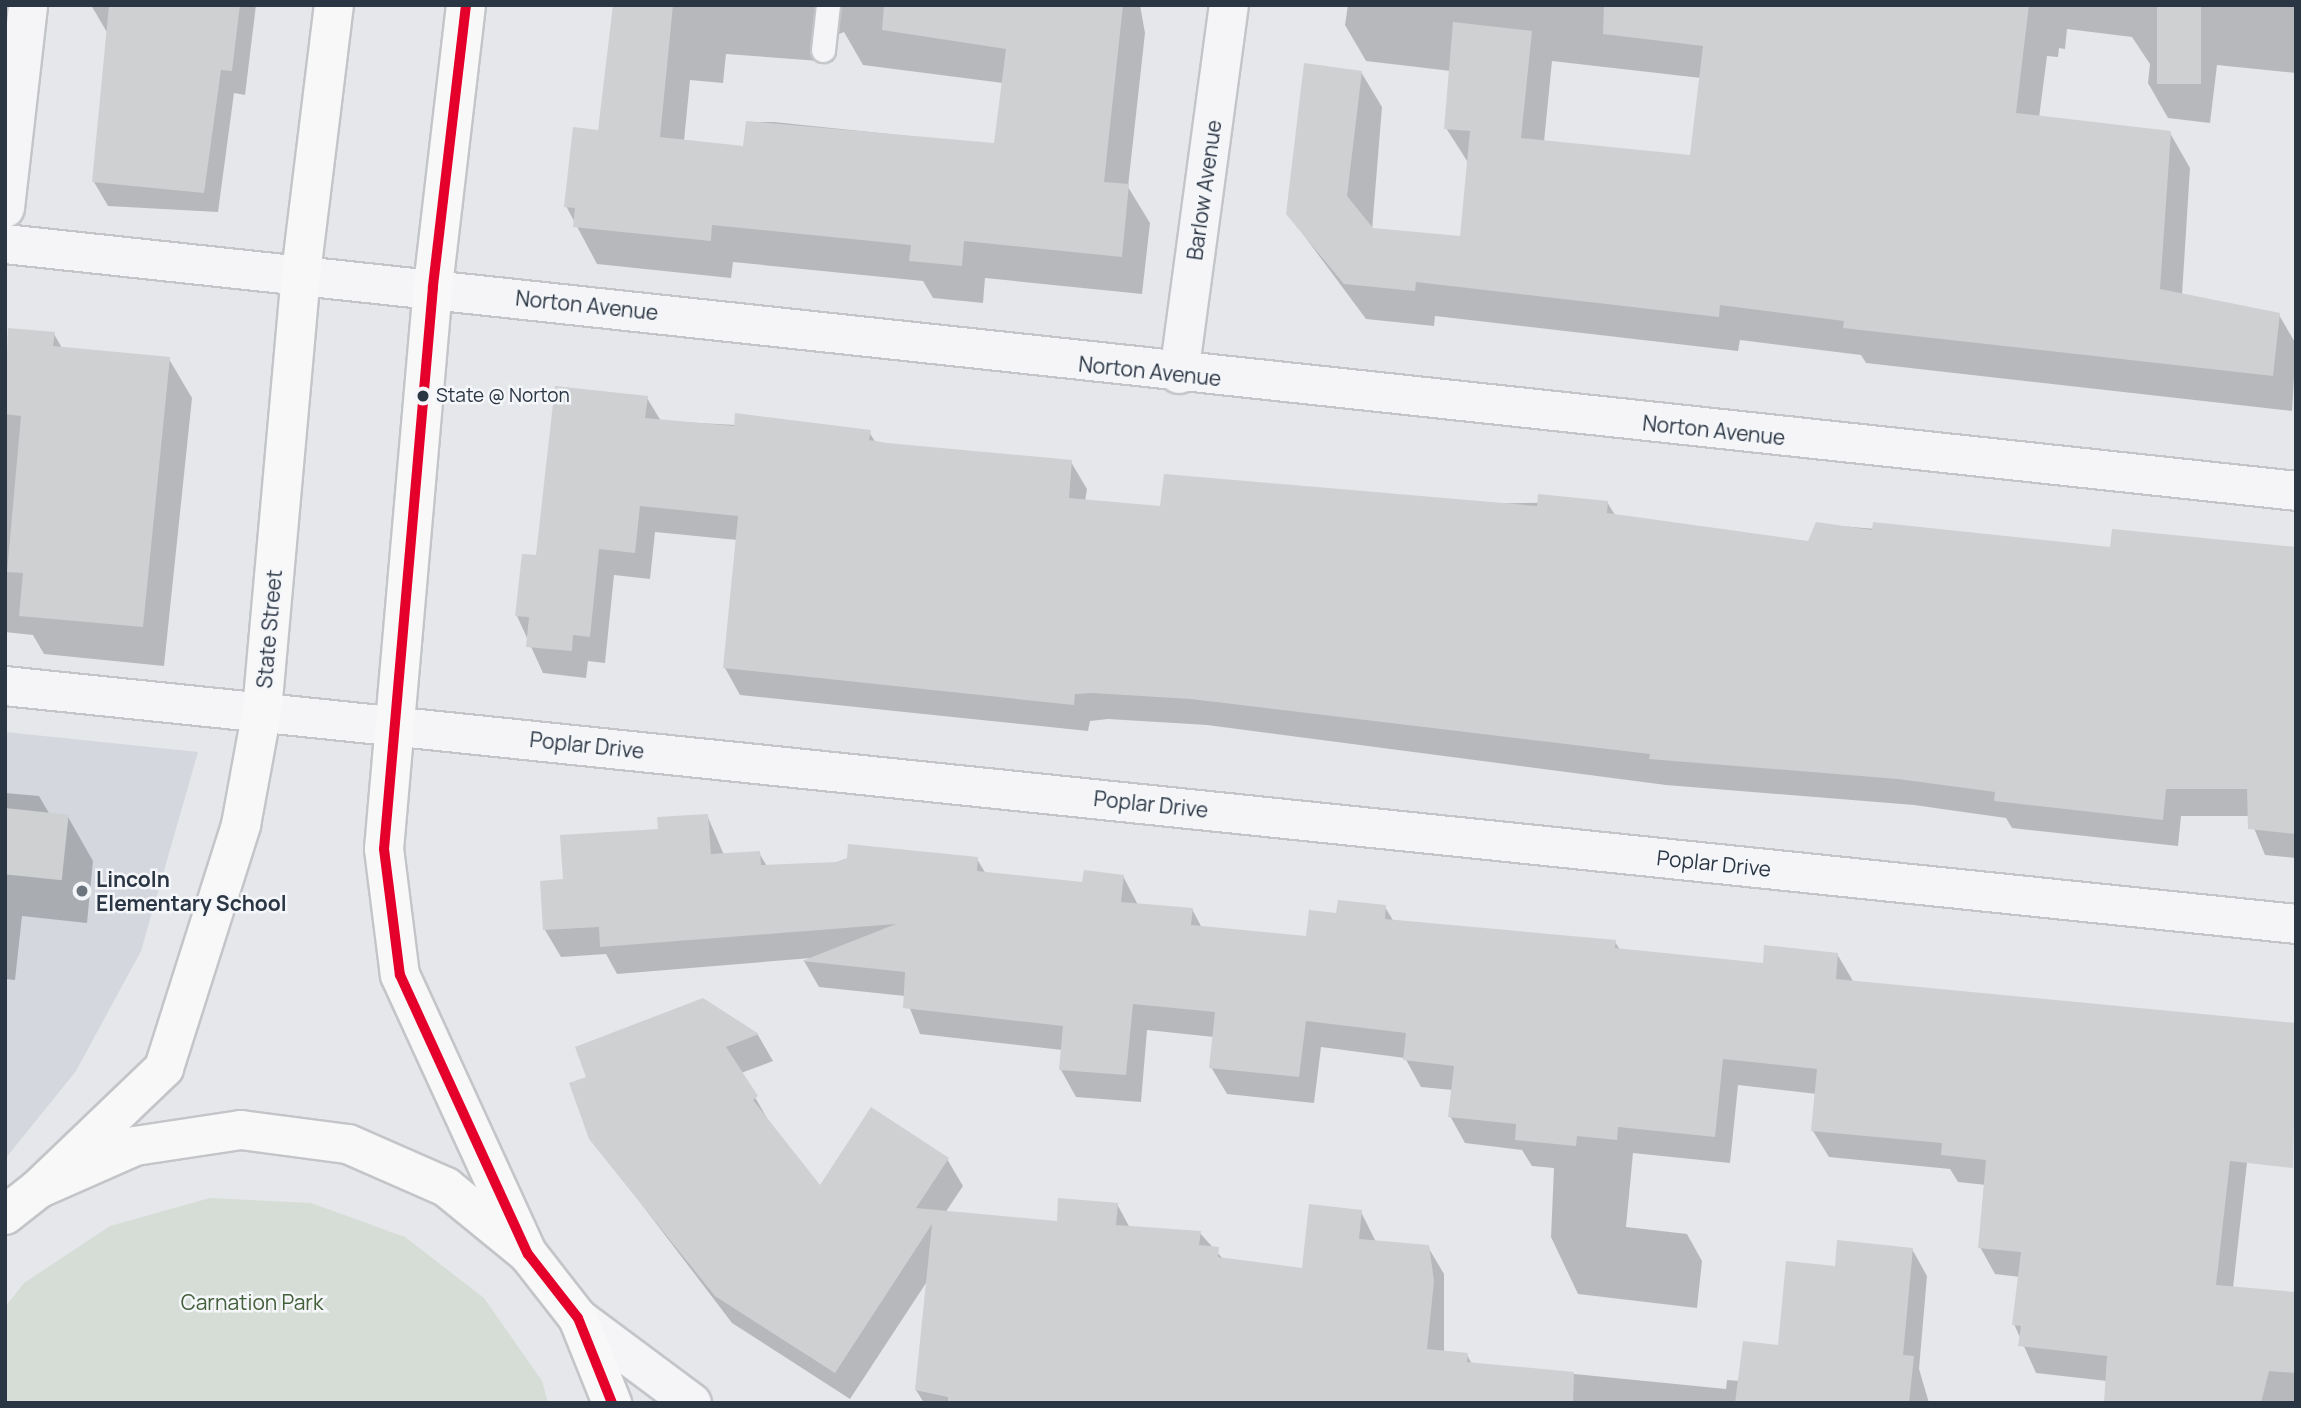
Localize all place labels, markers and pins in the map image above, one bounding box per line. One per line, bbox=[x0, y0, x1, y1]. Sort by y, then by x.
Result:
place label: State @ Norton bbox=[436, 385, 570, 407]
marker: State @ Norton bbox=[416, 389, 430, 403]
place label: Lincoln Elementary School bbox=[96, 866, 287, 916]
marker: Lincoln Elementary School bbox=[74, 883, 90, 899]

